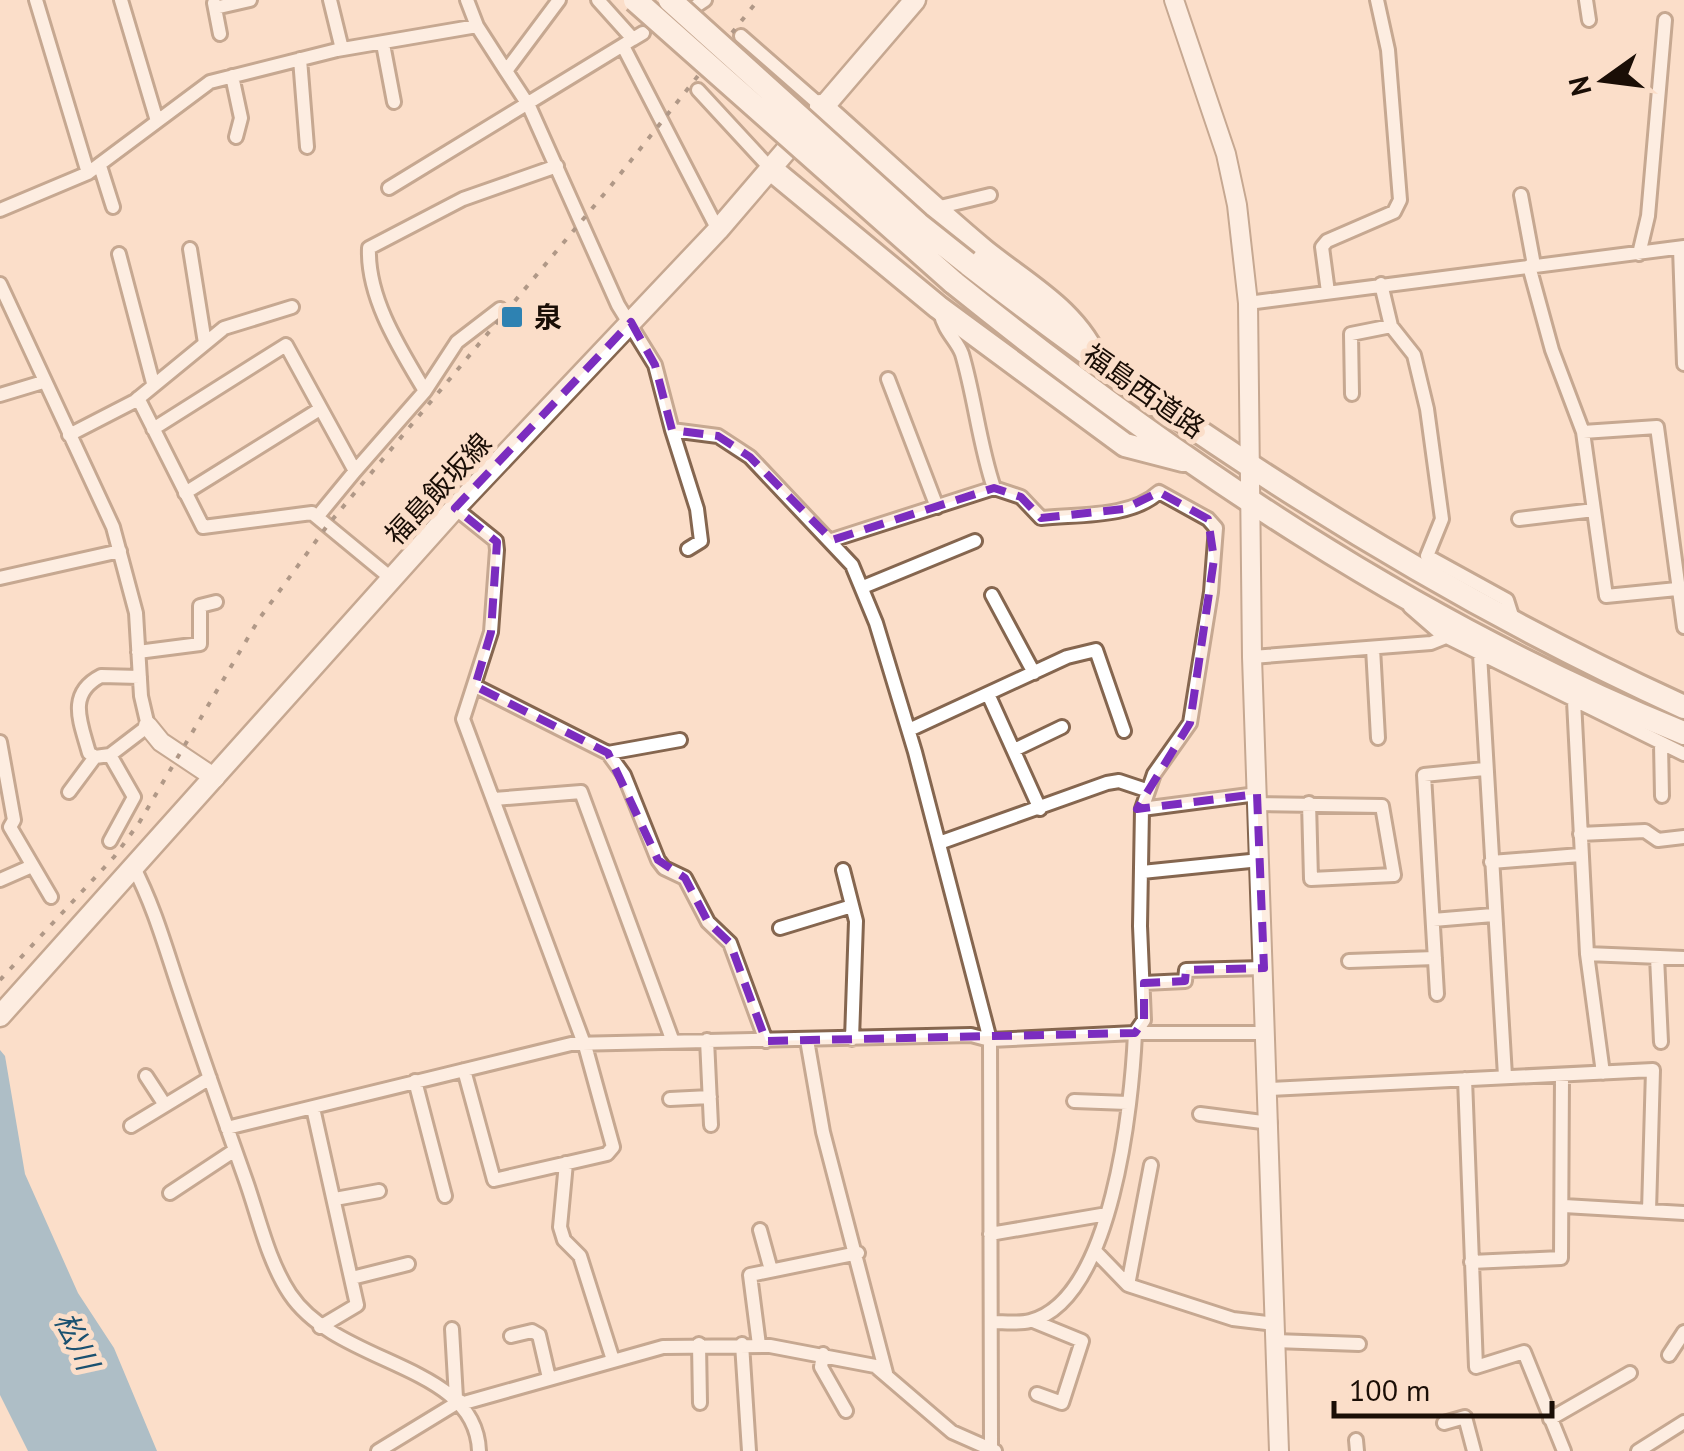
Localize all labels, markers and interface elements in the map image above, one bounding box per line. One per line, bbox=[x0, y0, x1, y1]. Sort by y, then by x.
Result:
north arrow bbox=[1554, 30, 1654, 130]
text: N bbox=[1559, 73, 1599, 100]
place label: 泉 bbox=[534, 298, 562, 335]
marker: 泉 bbox=[499, 304, 525, 330]
street label: 福島西道路 bbox=[1076, 335, 1212, 446]
street label: 福島飯坂線 bbox=[376, 425, 499, 552]
water label: 松川 bbox=[47, 1305, 109, 1379]
scale bar bbox=[1334, 1356, 1552, 1418]
text: 100 m bbox=[1349, 1370, 1430, 1409]

